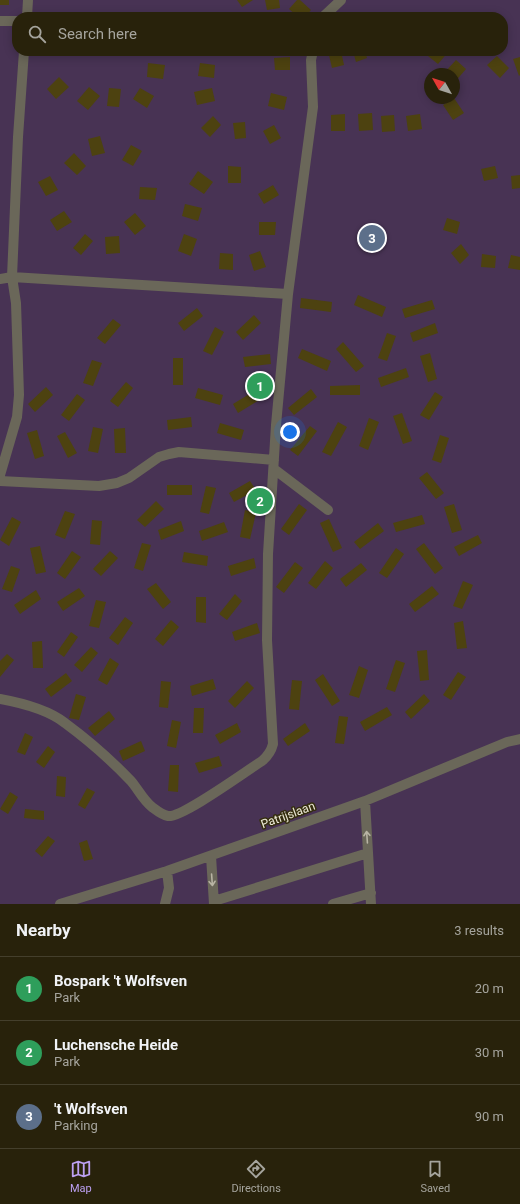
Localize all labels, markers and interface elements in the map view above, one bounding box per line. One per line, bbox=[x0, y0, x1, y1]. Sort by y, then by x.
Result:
search box bbox=[12, 12, 508, 56]
icon: search bbox=[26, 23, 48, 45]
text: Search here bbox=[58, 25, 137, 43]
north arrow bbox=[424, 68, 460, 104]
pin: 3 bbox=[359, 223, 385, 253]
pin: 1 bbox=[247, 371, 273, 401]
your location bbox=[280, 422, 300, 442]
pin: 2 bbox=[247, 486, 273, 516]
street label: Patrijslaan bbox=[259, 799, 317, 831]
one-way arrow bbox=[364, 831, 371, 844]
one-way arrow bbox=[209, 873, 216, 886]
text: Nearby bbox=[16, 920, 71, 940]
text: 3 results bbox=[454, 923, 504, 938]
text: Bospark 't Wolfsven bbox=[54, 972, 187, 990]
text: 1 bbox=[25, 981, 33, 996]
text: 20 m bbox=[475, 981, 504, 996]
text: Park bbox=[54, 990, 80, 1005]
text: Luchensche Heide bbox=[54, 1036, 178, 1054]
text: 2 bbox=[25, 1045, 33, 1060]
text: 30 m bbox=[475, 1045, 504, 1060]
text: Park bbox=[54, 1054, 80, 1069]
text: 't Wolfsven bbox=[54, 1100, 128, 1118]
text: 3 bbox=[25, 1109, 33, 1124]
text: 90 m bbox=[475, 1109, 504, 1124]
text: Parking bbox=[54, 1118, 98, 1133]
tab: Map bbox=[70, 1158, 92, 1195]
tab: Directions bbox=[231, 1158, 281, 1195]
tab: Saved bbox=[420, 1158, 450, 1195]

